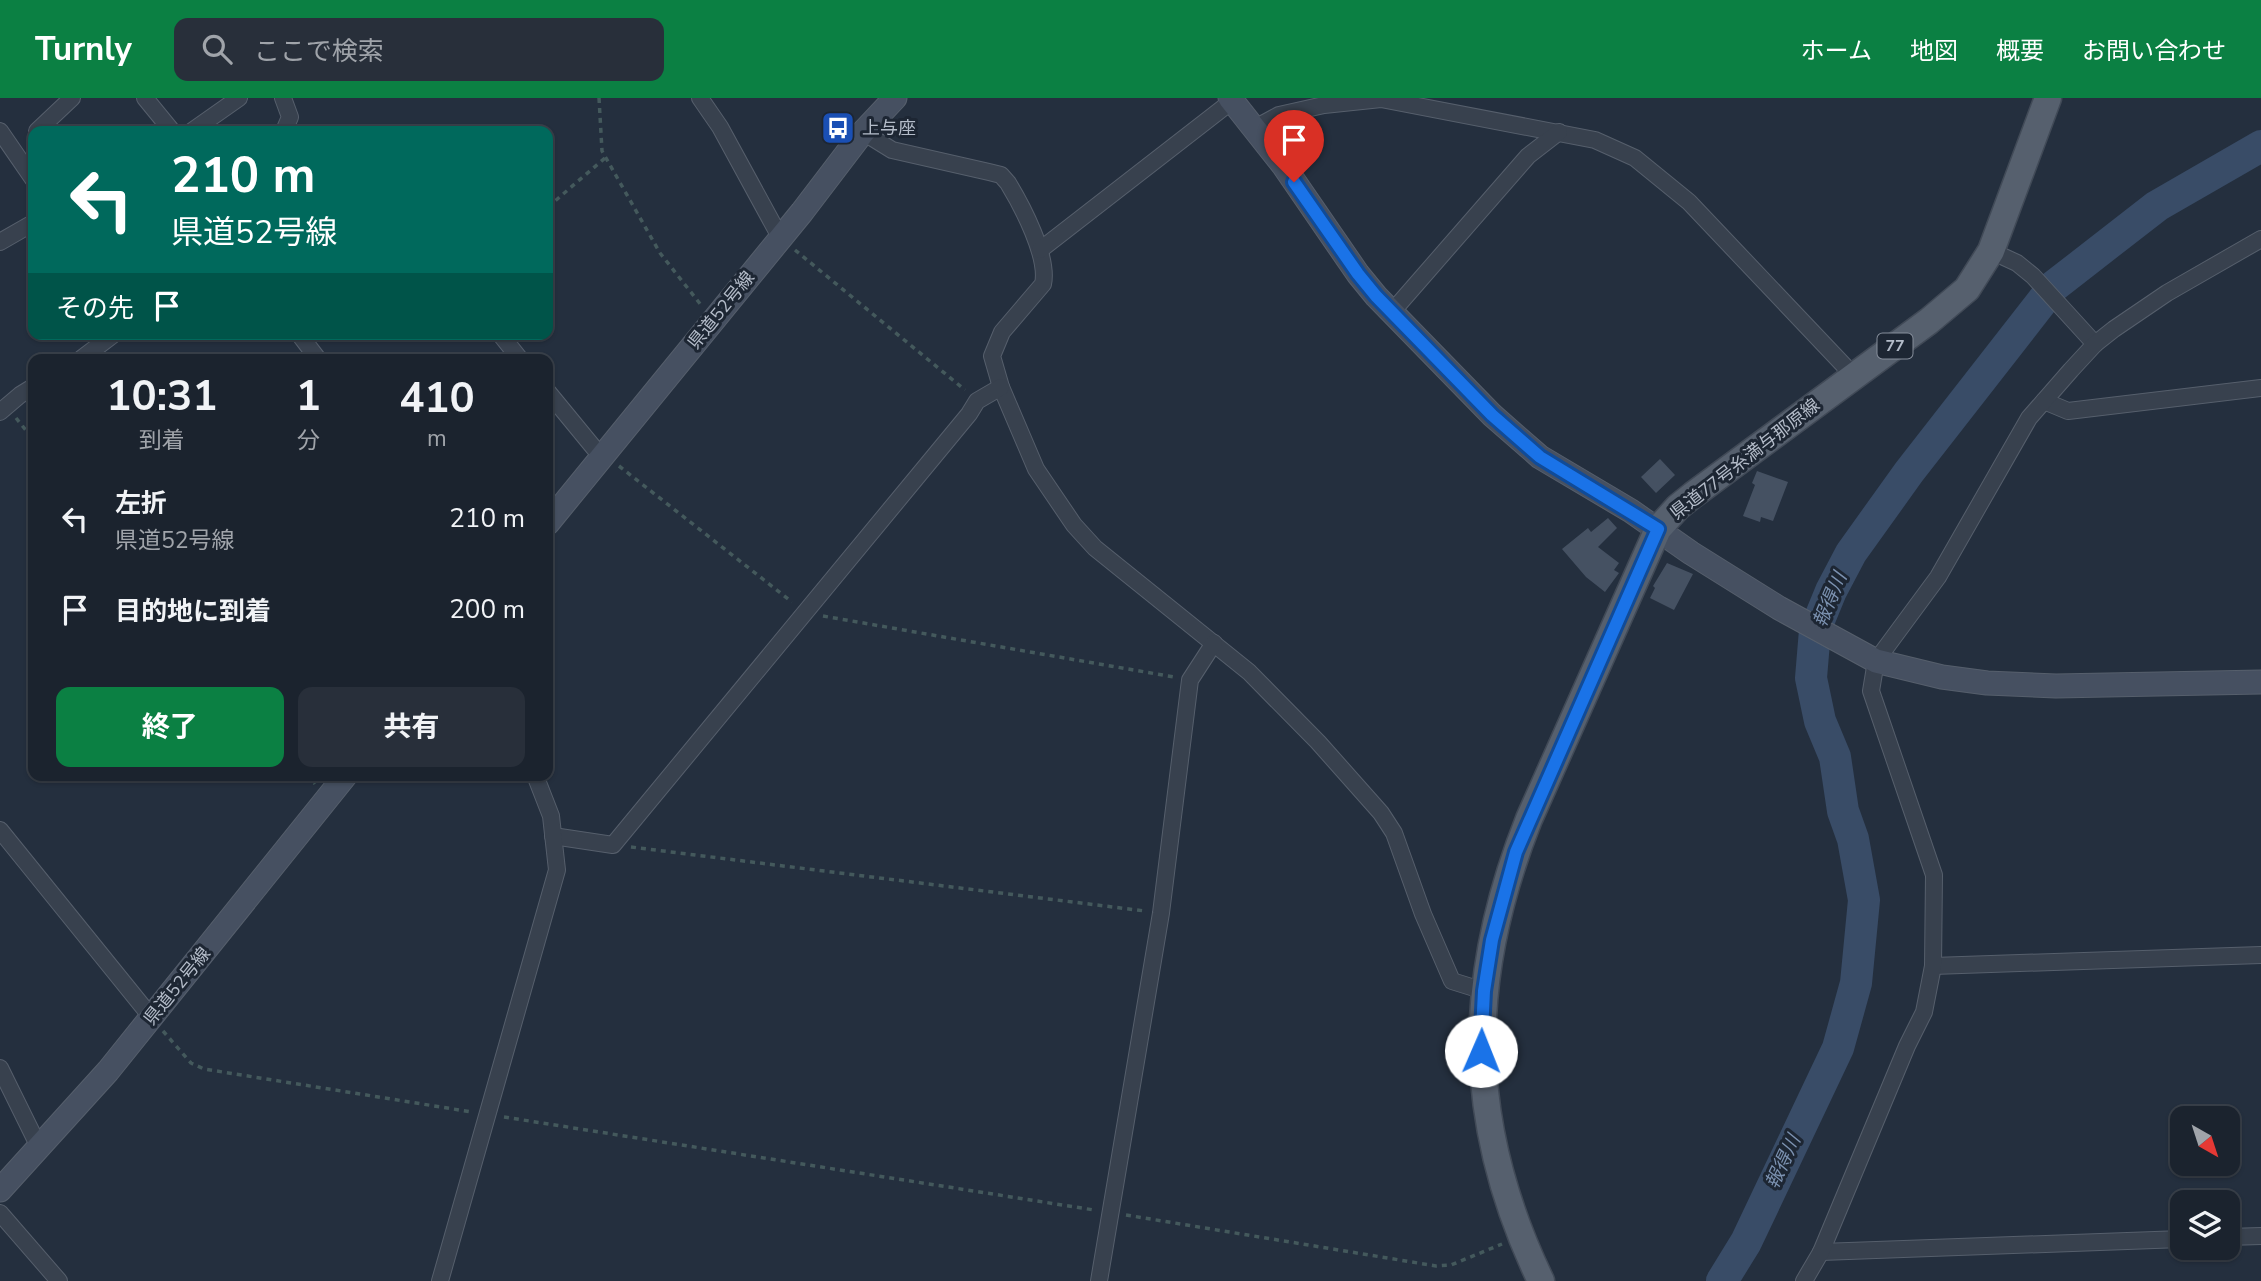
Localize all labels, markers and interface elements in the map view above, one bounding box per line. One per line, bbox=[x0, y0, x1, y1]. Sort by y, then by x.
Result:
search box bbox=[174, 18, 664, 81]
text: Turnly bbox=[35, 27, 132, 72]
icon: search bbox=[198, 30, 236, 68]
text: ここで検索 bbox=[254, 34, 384, 69]
text: ホーム bbox=[1801, 35, 1872, 67]
text: 地図 bbox=[1910, 35, 1958, 67]
text: 概要 bbox=[1996, 35, 2044, 67]
text: お問い合わせ bbox=[2082, 35, 2226, 67]
bus stop icon: 上与座 bbox=[819, 109, 857, 147]
pin bbox=[1264, 110, 1324, 182]
place label: 上与座 bbox=[862, 116, 916, 140]
icon: arrive bbox=[1275, 121, 1313, 159]
text: 210 m bbox=[171, 142, 315, 209]
icon: left bbox=[56, 154, 147, 245]
text: 県道52号線 bbox=[171, 211, 337, 254]
street label: 県道52号線 bbox=[682, 266, 760, 354]
icon: arrive bbox=[148, 287, 186, 325]
text: その先 bbox=[56, 291, 134, 326]
road number: 77 bbox=[1878, 334, 1912, 358]
text: 10:31 bbox=[106, 368, 217, 425]
text: 1 bbox=[296, 368, 321, 425]
text: 410 bbox=[399, 370, 475, 427]
street label: 県道77号糸満与那原線 bbox=[1665, 393, 1825, 525]
text: m bbox=[427, 423, 447, 454]
text: 到着 bbox=[139, 425, 185, 456]
text: 分 bbox=[297, 425, 320, 456]
text: 左折 bbox=[115, 486, 167, 521]
icon: left bbox=[56, 500, 94, 538]
text: 210 m bbox=[449, 501, 525, 536]
text: 県道52号線 bbox=[115, 525, 235, 556]
water label: 報得川 bbox=[1807, 567, 1854, 631]
icon: arrive bbox=[56, 591, 94, 629]
text: 200 m bbox=[449, 592, 525, 627]
text: 目的地に到着 bbox=[115, 594, 271, 629]
button: 終了 bbox=[56, 687, 284, 767]
button: 共有 bbox=[298, 687, 525, 767]
street label: 県道52号線 bbox=[138, 942, 216, 1030]
position arrow bbox=[1444, 1014, 1518, 1088]
north arrow bbox=[2170, 1106, 2240, 1176]
map controls bbox=[2170, 1106, 2240, 1260]
water label: 報得川 bbox=[1759, 1129, 1808, 1193]
button: layers bbox=[2170, 1190, 2240, 1260]

